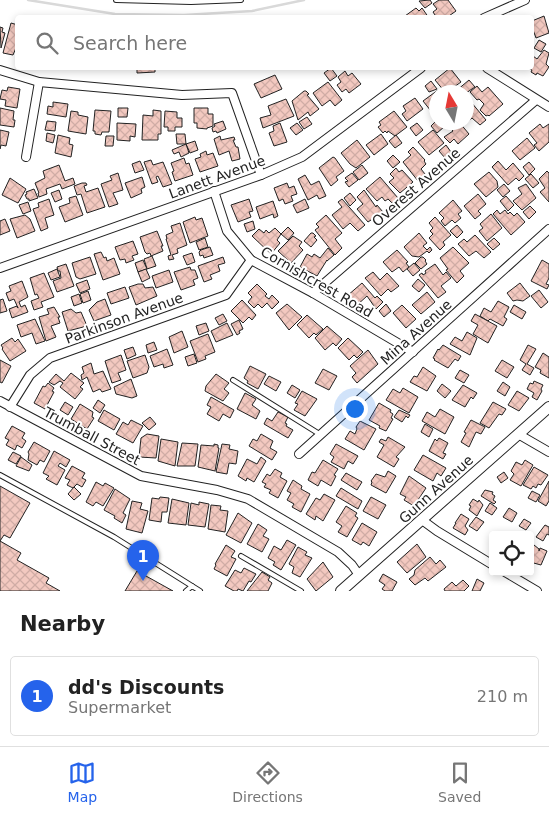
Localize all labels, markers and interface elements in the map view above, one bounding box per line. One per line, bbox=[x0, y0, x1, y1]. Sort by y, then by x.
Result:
search box bbox=[15, 15, 534, 70]
icon: search bbox=[33, 29, 61, 57]
text: Search here bbox=[73, 32, 187, 54]
north arrow bbox=[429, 85, 474, 130]
street label: Overest Avenue bbox=[369, 144, 463, 230]
street label: Lanett Avenue bbox=[167, 152, 267, 202]
street label: Cornishcrest Road bbox=[258, 243, 376, 321]
street label: Parkinson Avenue bbox=[63, 289, 185, 347]
street label: Mina Avenue bbox=[377, 296, 455, 368]
your location bbox=[342, 396, 368, 422]
street label: Trumball Street bbox=[40, 403, 143, 468]
street label: Gunn Avenue bbox=[396, 452, 476, 526]
map controls bbox=[489, 531, 534, 576]
button: locate bbox=[489, 531, 534, 576]
pin: 1 bbox=[127, 540, 159, 581]
text: Nearby bbox=[20, 612, 105, 636]
text: dd's Discounts bbox=[68, 676, 224, 698]
text: 1 bbox=[31, 687, 43, 706]
text: 210 m bbox=[477, 687, 528, 706]
text: Supermarket bbox=[68, 698, 171, 717]
tab: Map bbox=[68, 759, 97, 805]
tab: Directions bbox=[232, 759, 303, 805]
tab: Saved bbox=[438, 759, 481, 805]

